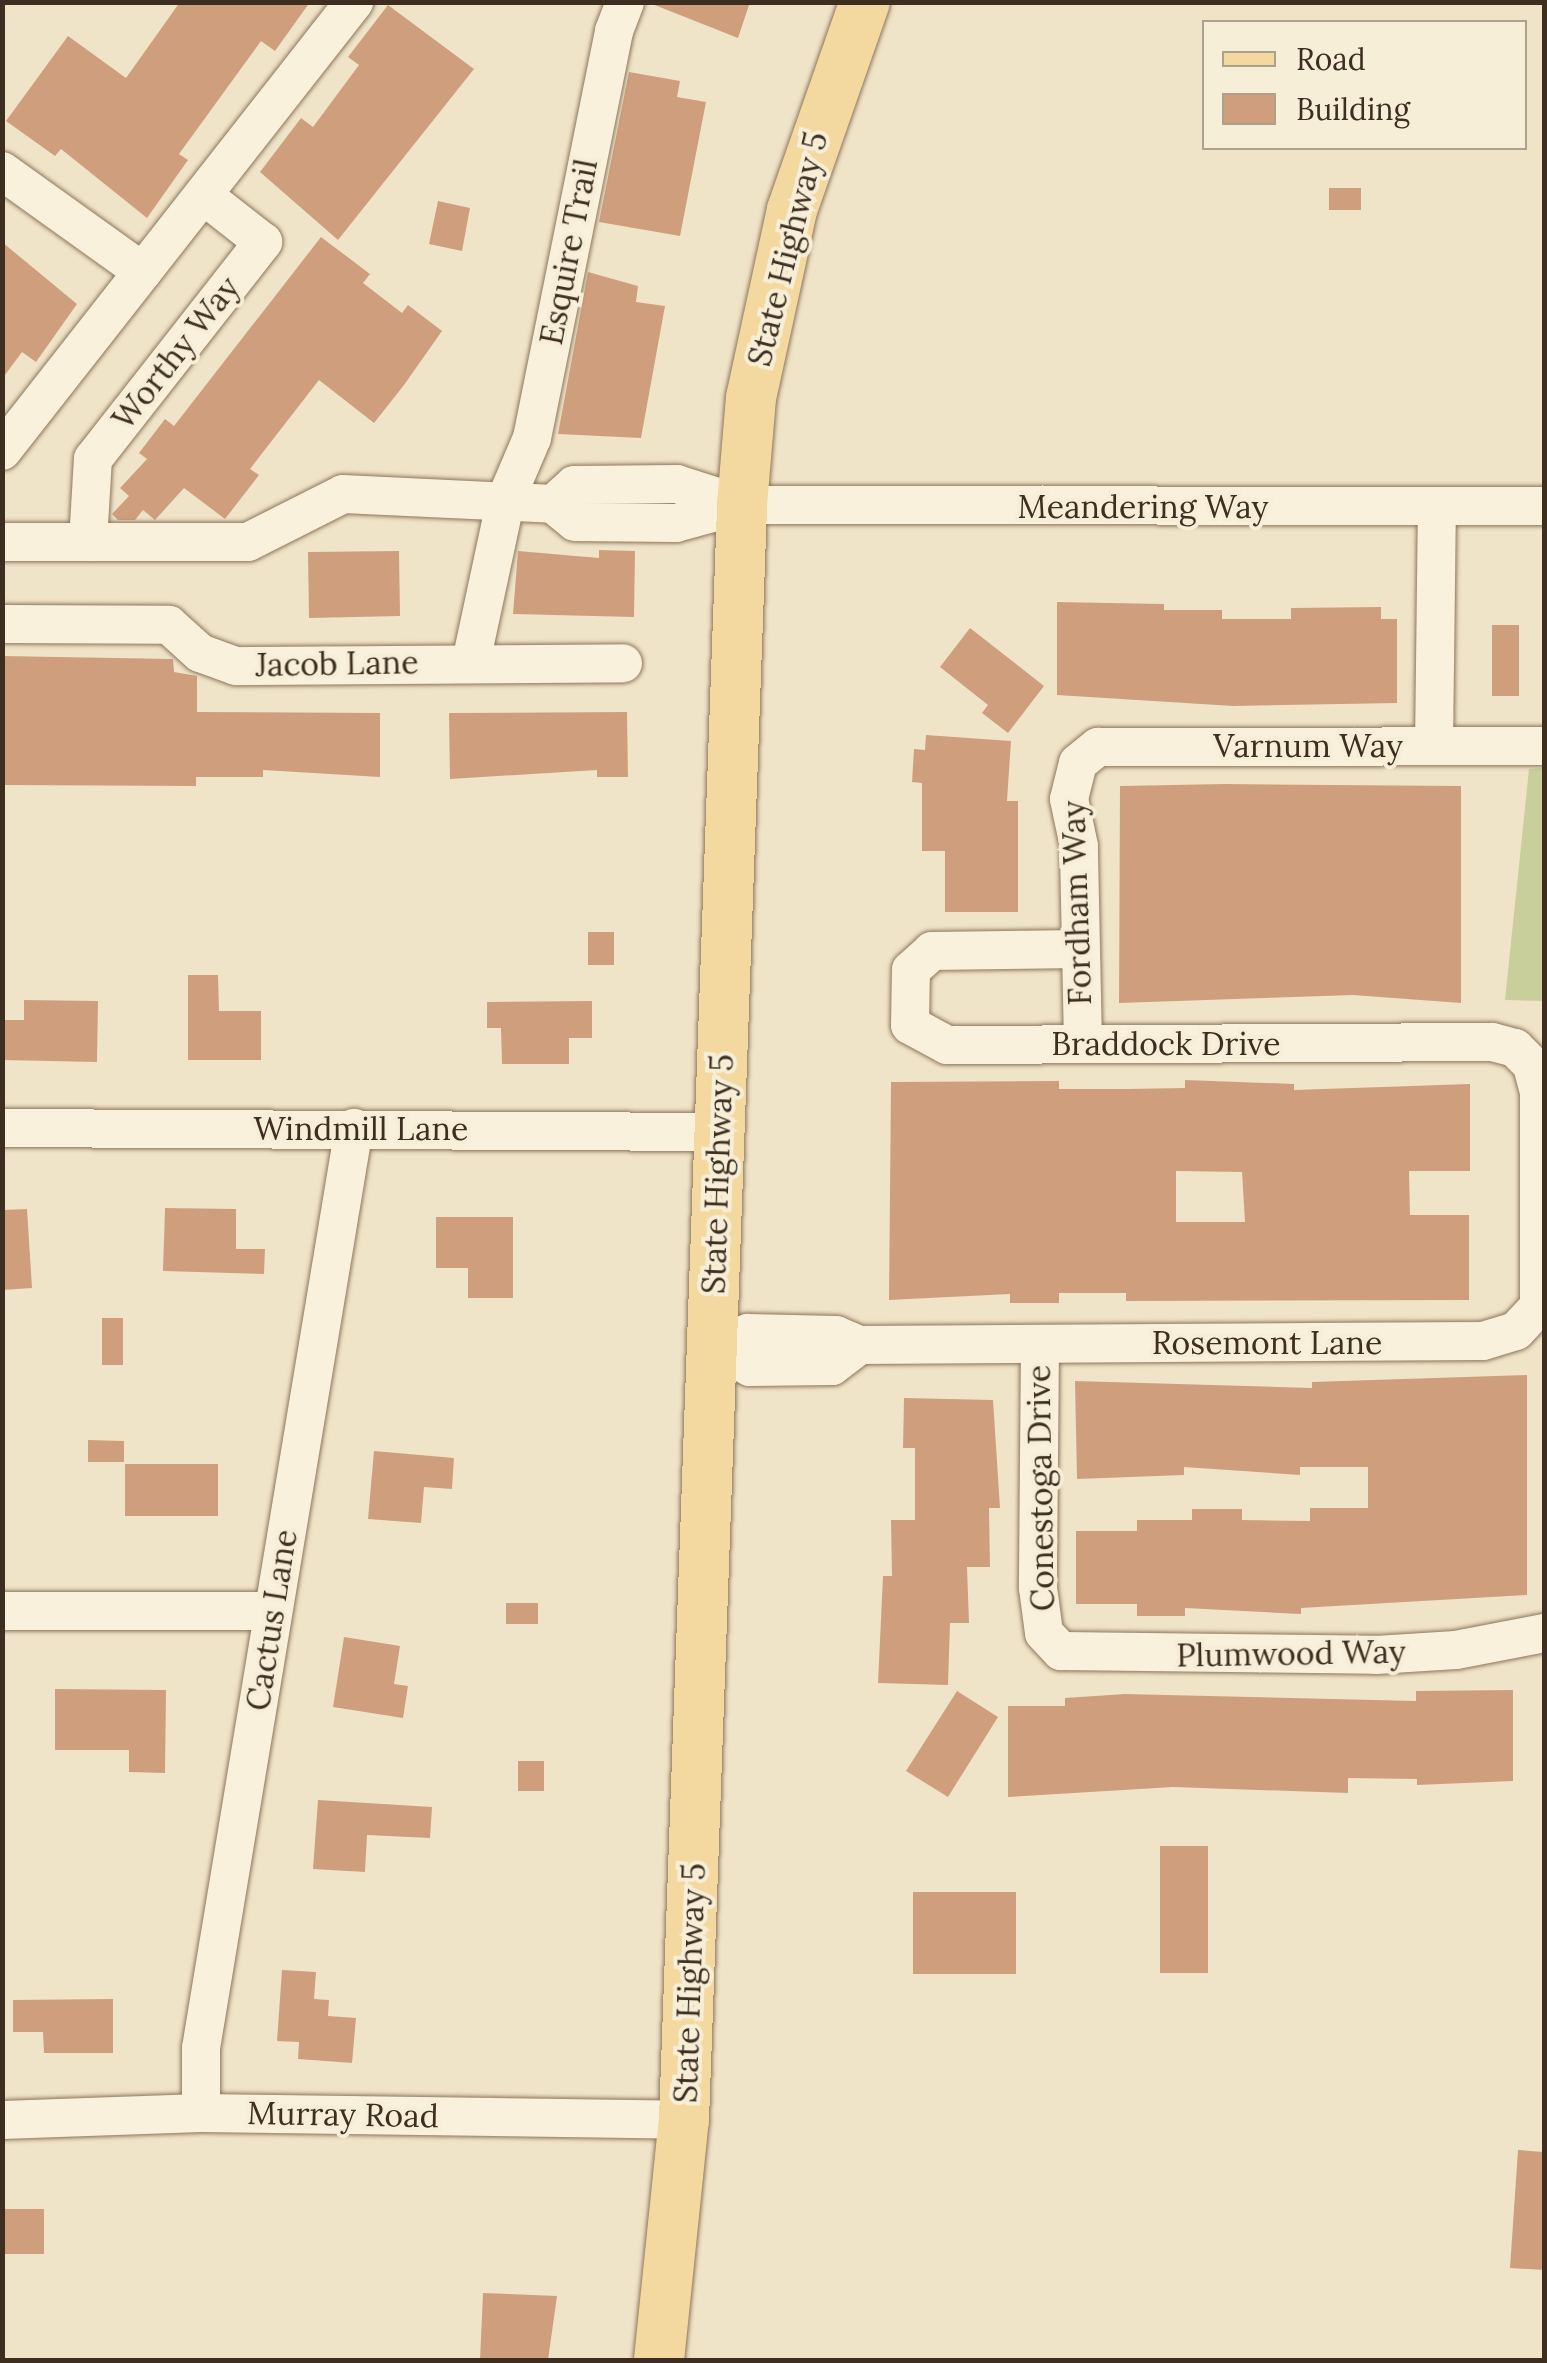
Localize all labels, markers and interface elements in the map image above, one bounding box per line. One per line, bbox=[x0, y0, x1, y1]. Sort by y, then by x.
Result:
legend bbox=[1202, 20, 1527, 150]
text: Road bbox=[1296, 40, 1366, 78]
text: Building bbox=[1296, 90, 1410, 128]
street label: State Highway 5 bbox=[740, 128, 836, 370]
street label: Esquire Trail bbox=[532, 156, 606, 348]
street label: Worthy Way bbox=[104, 269, 248, 437]
street label: Meandering Way bbox=[1018, 488, 1268, 526]
street label: Jacob Lane bbox=[255, 643, 419, 685]
street label: Varnum Way bbox=[1213, 727, 1403, 765]
street label: Fordham Way bbox=[1054, 800, 1100, 1006]
street label: Braddock Drive bbox=[1051, 1025, 1281, 1063]
street label: State Highway 5 bbox=[695, 1053, 741, 1295]
street label: Windmill Lane bbox=[254, 1110, 468, 1148]
street label: Rosemont Lane bbox=[1152, 1324, 1382, 1362]
street label: Conestoga Drive bbox=[1020, 1364, 1062, 1612]
street label: Cactus Lane bbox=[239, 1527, 305, 1713]
street label: Plumwood Way bbox=[1176, 1633, 1406, 1675]
street label: State Highway 5 bbox=[667, 1862, 713, 2104]
street label: Murray Road bbox=[247, 2094, 439, 2136]

